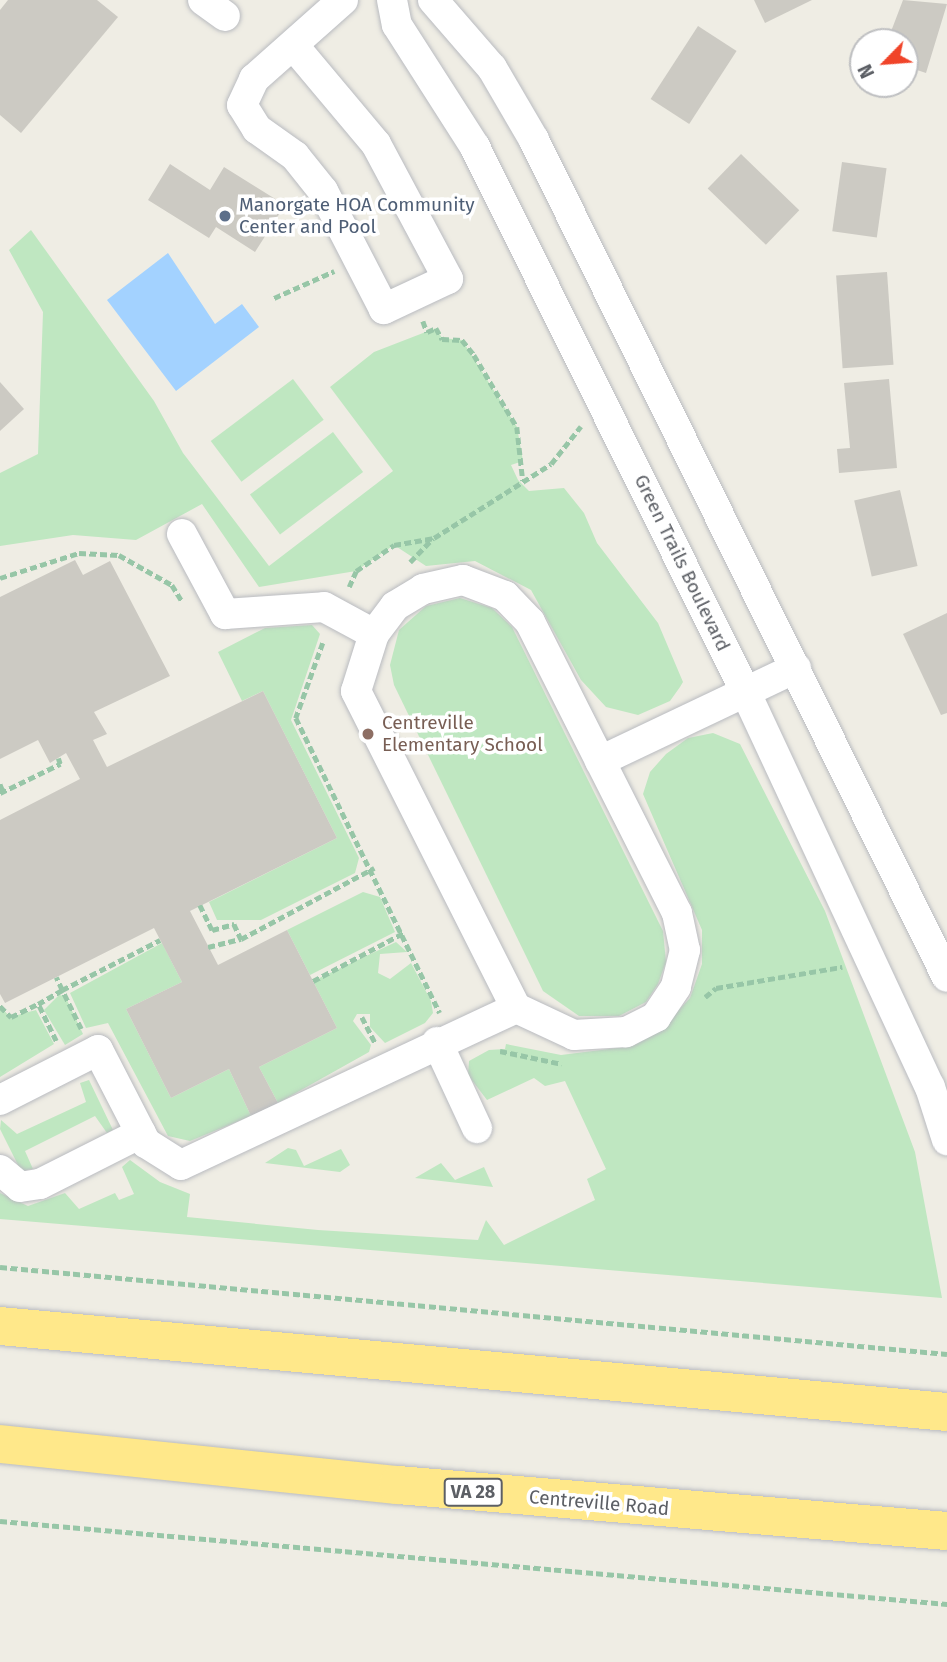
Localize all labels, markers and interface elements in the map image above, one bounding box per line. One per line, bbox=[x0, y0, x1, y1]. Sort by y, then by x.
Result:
north arrow bbox=[849, 28, 919, 98]
text: N bbox=[853, 61, 879, 82]
place label: Manorgate HOA Community Center and Pool bbox=[239, 194, 475, 238]
marker: Manorgate HOA Community Center and Pool bbox=[217, 208, 233, 224]
street label: Green Trails Boulevard bbox=[629, 471, 735, 655]
place label: Centreville Elementary School bbox=[382, 712, 543, 756]
marker: Centreville Elementary School bbox=[360, 726, 376, 742]
road number: VA 28 bbox=[443, 1478, 503, 1506]
street label: Centreville Road bbox=[528, 1486, 670, 1520]

